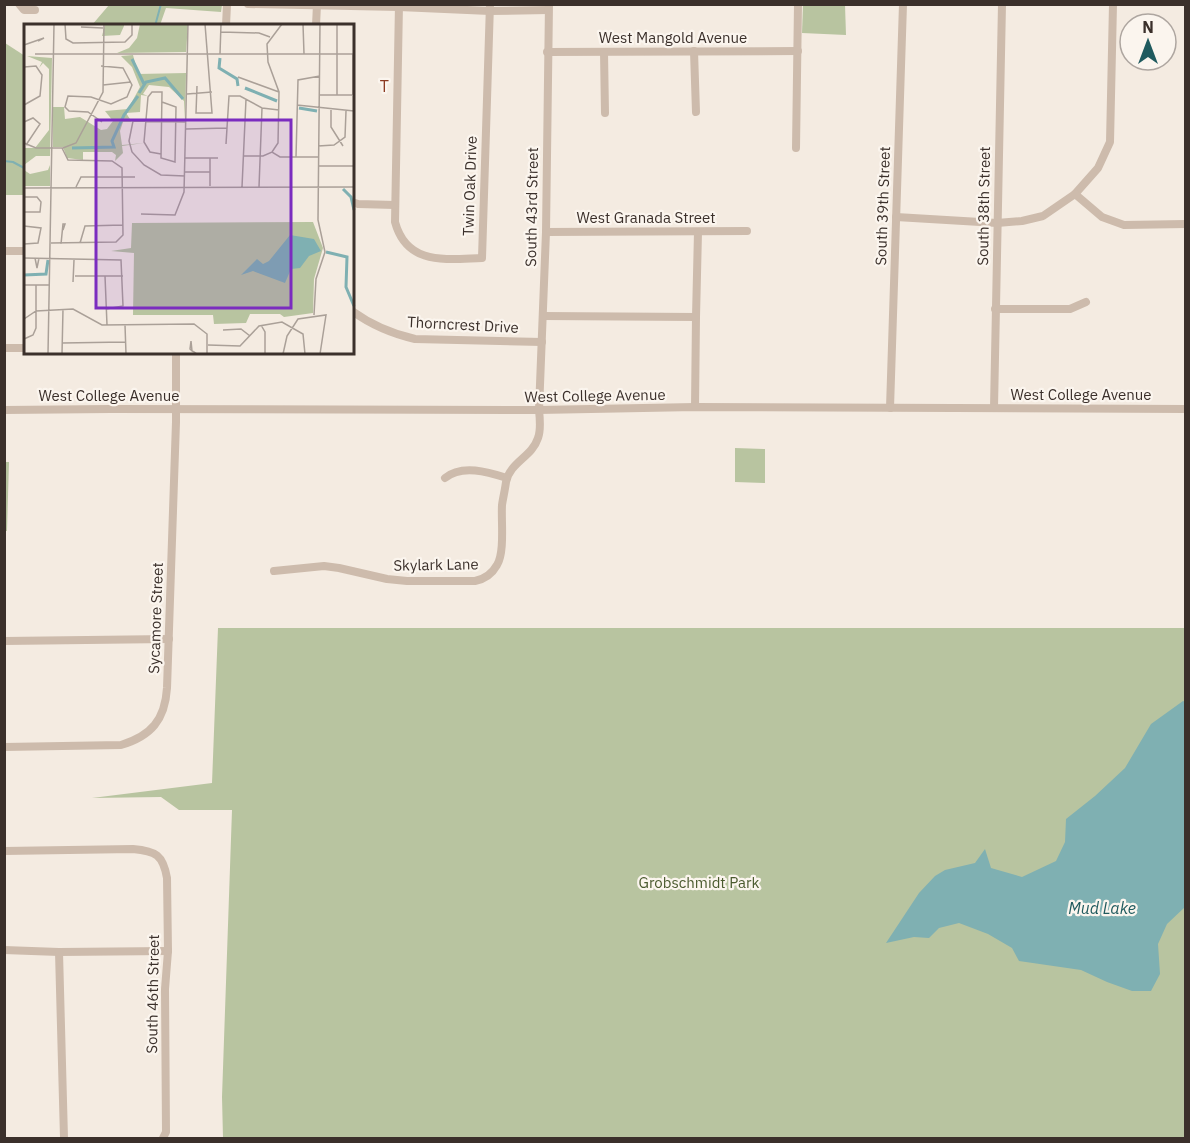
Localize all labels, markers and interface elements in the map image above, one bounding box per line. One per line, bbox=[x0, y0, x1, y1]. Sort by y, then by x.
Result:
north arrow bbox=[1118, 12, 1178, 72]
text: N bbox=[1142, 17, 1154, 37]
inset map bbox=[24, 24, 354, 354]
street label: West Mangold Avenue bbox=[599, 28, 747, 47]
district label: T bbox=[380, 76, 390, 96]
street label: Twin Oak Drive bbox=[458, 136, 481, 236]
street label: South 39th Street bbox=[871, 146, 894, 266]
street label: South 38th Street bbox=[973, 146, 994, 266]
street label: South 43rd Street bbox=[521, 147, 542, 267]
street label: West Granada Street bbox=[576, 208, 716, 227]
street label: Thorncrest Drive bbox=[407, 312, 519, 337]
street label: West College Avenue bbox=[524, 385, 666, 406]
street label: West College Avenue bbox=[1010, 385, 1152, 404]
street label: West College Avenue bbox=[38, 386, 180, 405]
street label: Skylark Lane bbox=[393, 554, 479, 575]
street label: Sycamore Street bbox=[144, 562, 167, 674]
park label: Grobschmidt Park bbox=[638, 873, 760, 892]
water label: Mud Lake bbox=[1068, 898, 1136, 918]
street label: South 46th Street bbox=[142, 934, 163, 1054]

